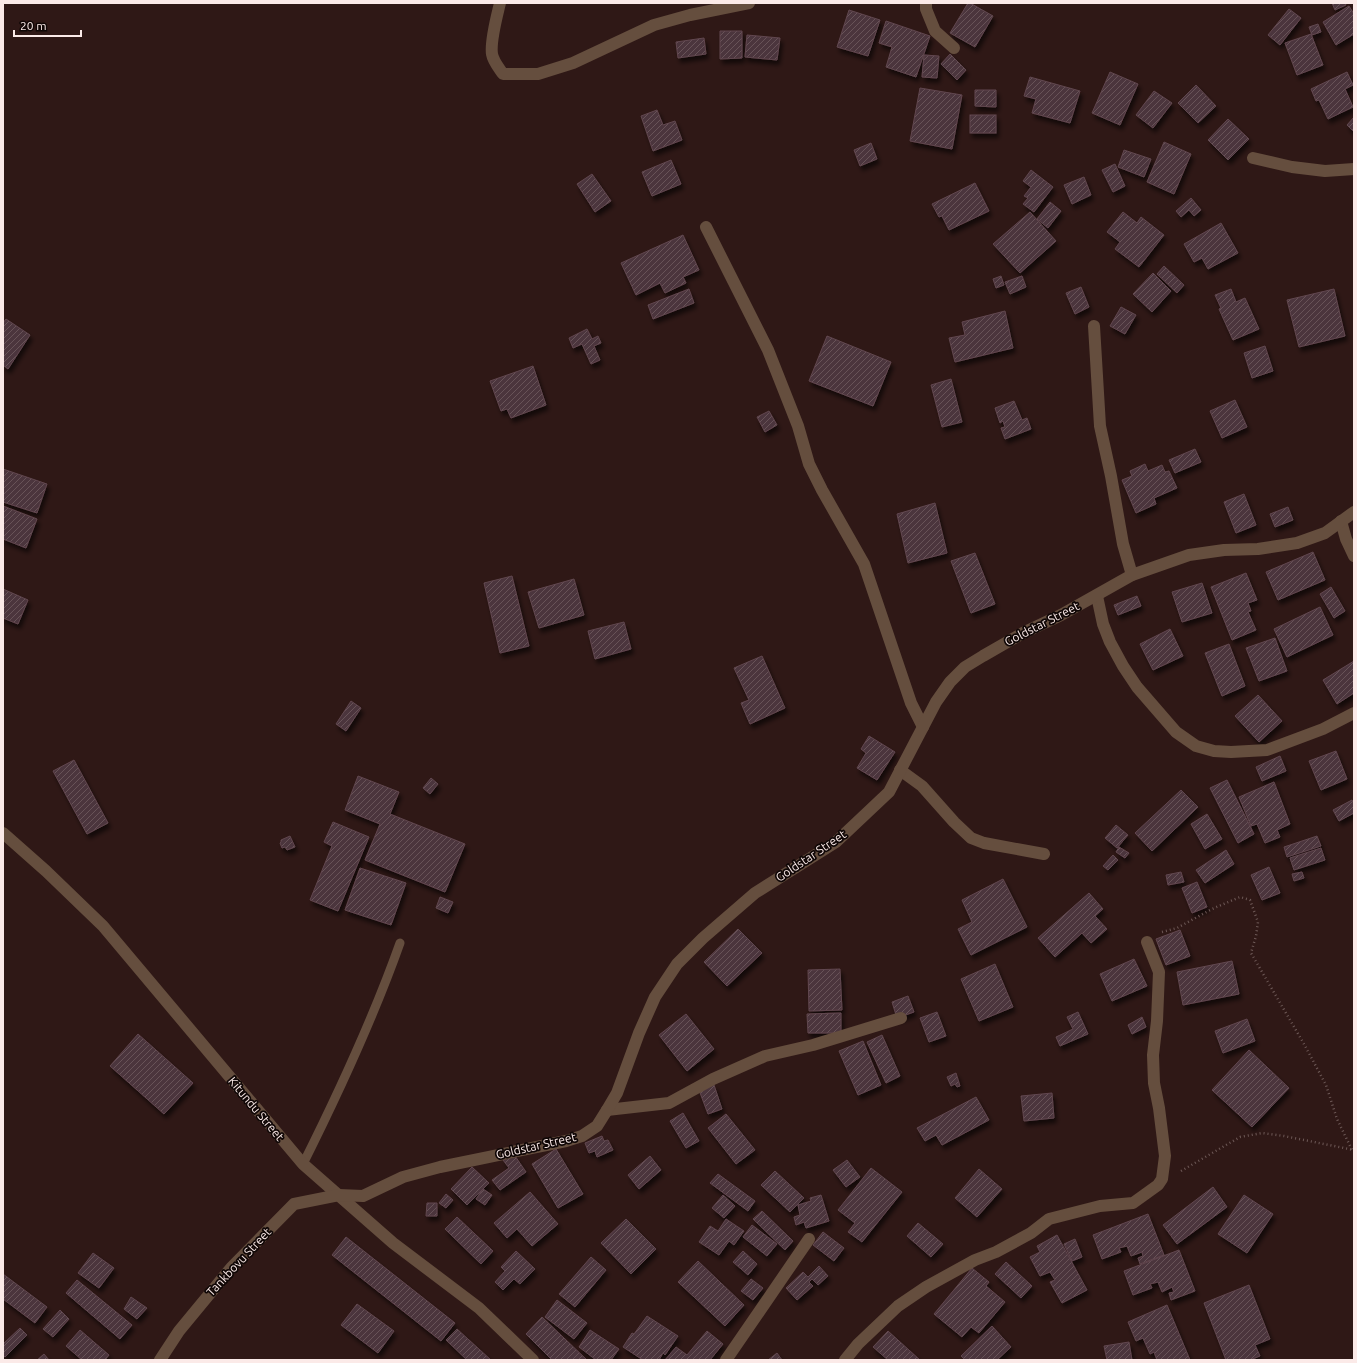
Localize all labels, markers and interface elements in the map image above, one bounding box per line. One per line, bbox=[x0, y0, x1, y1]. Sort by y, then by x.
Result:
scale bar bbox=[14, 12, 81, 38]
text: 20 m bbox=[20, 19, 47, 32]
street label: Goldstar Street bbox=[1002, 599, 1082, 648]
street label: Goldstar Street bbox=[773, 827, 849, 884]
street label: Kitundu Street bbox=[226, 1074, 287, 1143]
street label: Goldstar Street bbox=[494, 1130, 578, 1161]
street label: Tankbovu Street bbox=[204, 1225, 274, 1298]

